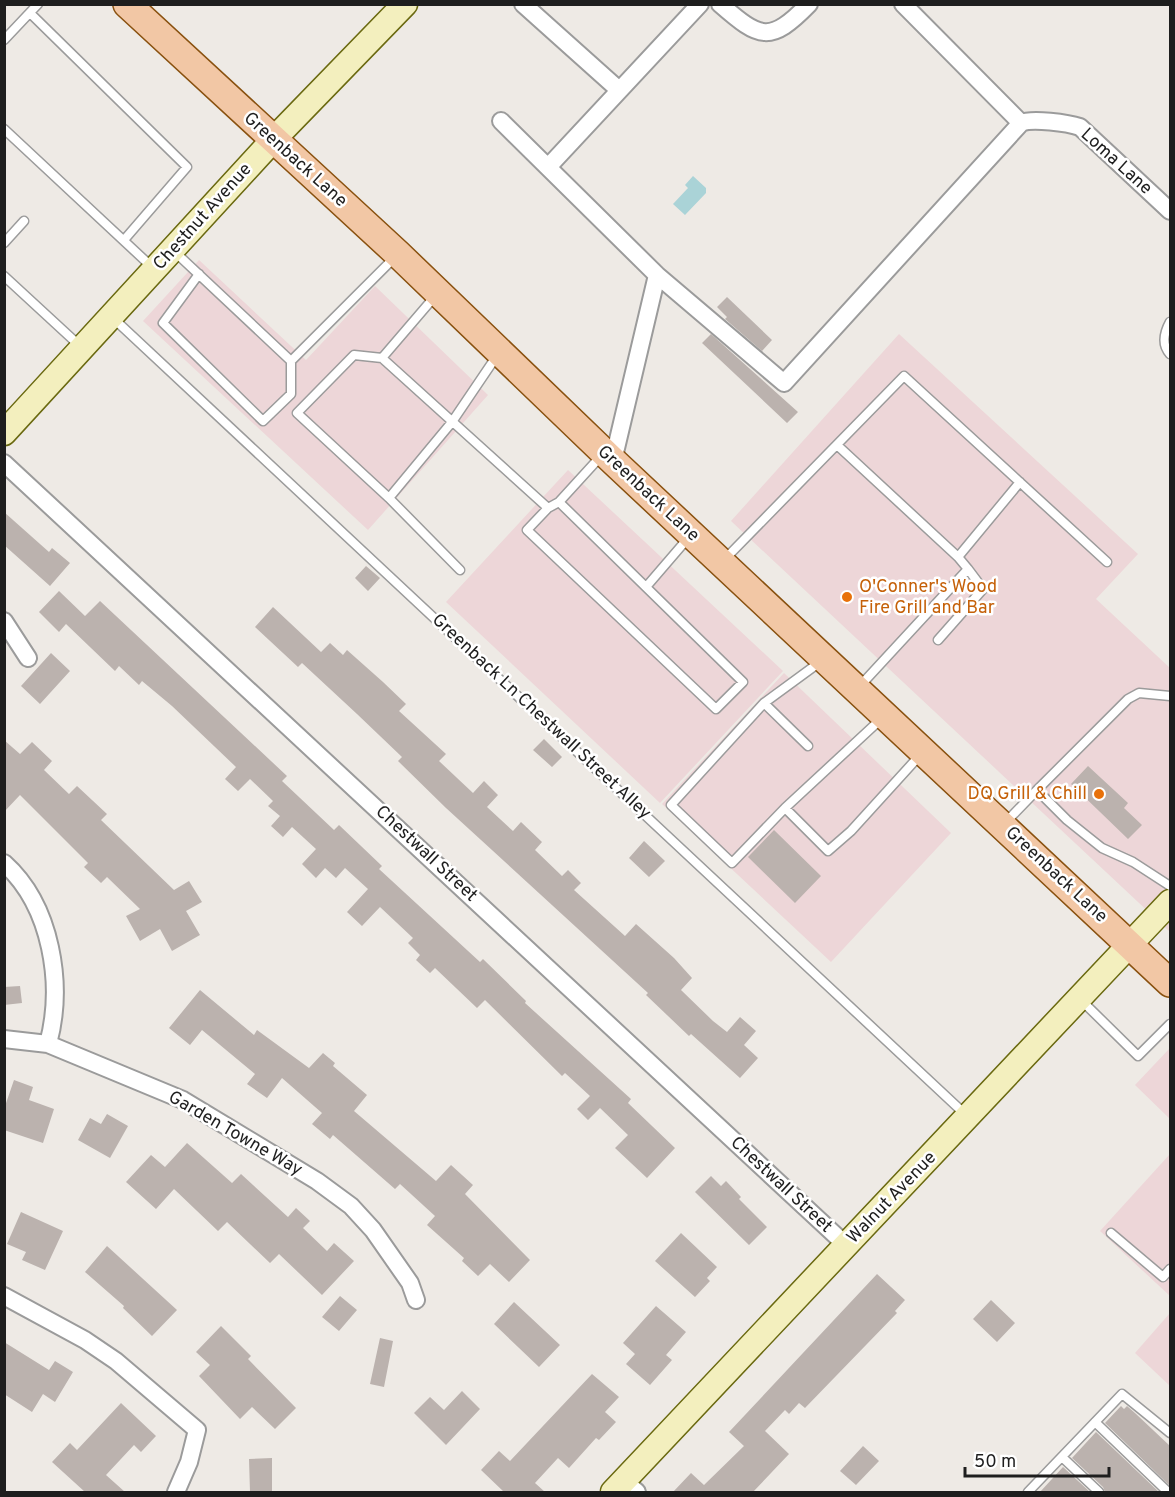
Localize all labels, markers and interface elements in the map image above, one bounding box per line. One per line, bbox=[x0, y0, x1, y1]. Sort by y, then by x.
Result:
street label: Greenback Lane bbox=[238, 107, 352, 213]
street label: Loma Lane bbox=[1075, 124, 1157, 200]
street label: Chestnut Avenue bbox=[149, 159, 257, 275]
street label: Greenback Lane bbox=[592, 441, 704, 547]
place label: O'Conner's Wood Fire Grill and Bar bbox=[859, 576, 997, 620]
marker: O'Conner's Wood Fire Grill and Bar bbox=[840, 590, 854, 604]
street label: Greenback Ln Chestwall Street Alley bbox=[426, 609, 656, 825]
place label: DQ Grill & Chill bbox=[968, 783, 1087, 806]
marker: DQ Grill & Chill bbox=[1092, 787, 1106, 801]
street label: Chestwall Street bbox=[370, 801, 482, 907]
street label: Greenback Lane bbox=[1000, 822, 1112, 928]
street label: Garden Towne Way bbox=[164, 1086, 306, 1182]
street label: Chestwall Street bbox=[725, 1132, 837, 1238]
street label: Walnut Avenue bbox=[842, 1147, 942, 1249]
scale bar bbox=[965, 1440, 1109, 1478]
text: 50 m bbox=[974, 1451, 1016, 1474]

